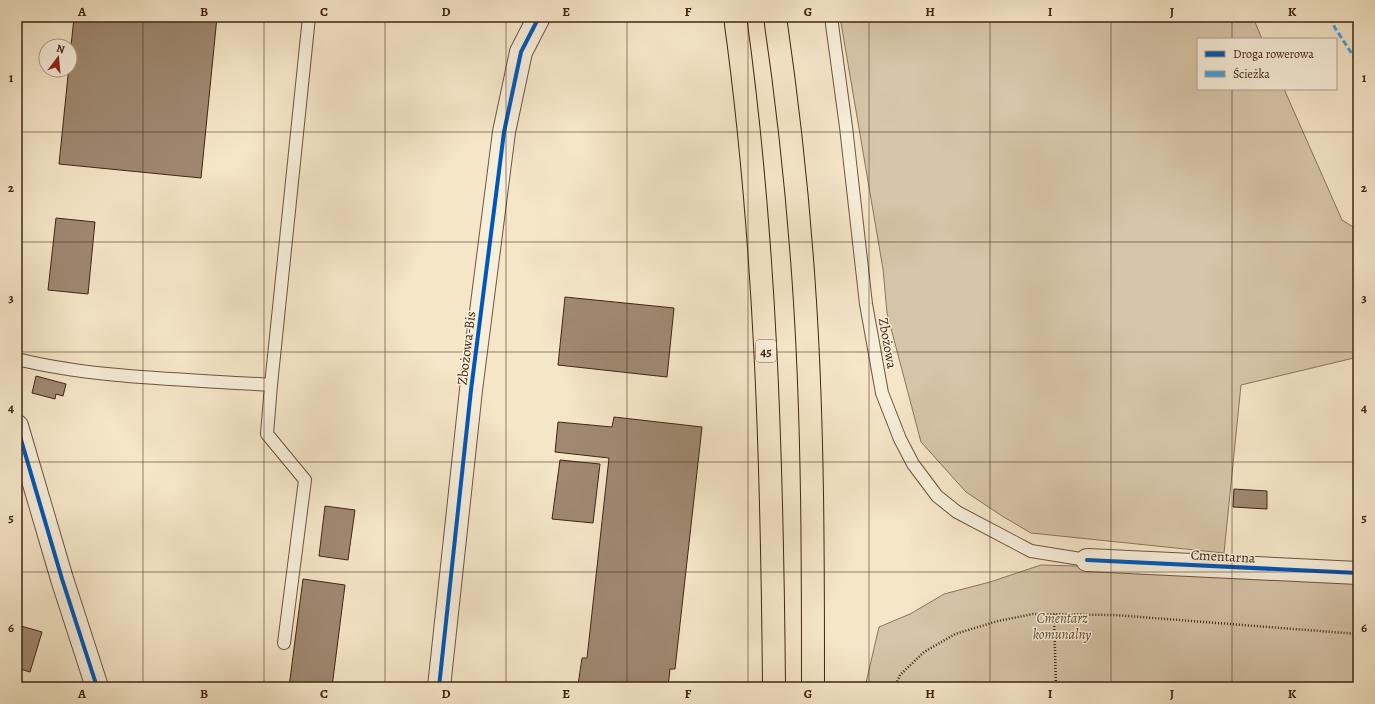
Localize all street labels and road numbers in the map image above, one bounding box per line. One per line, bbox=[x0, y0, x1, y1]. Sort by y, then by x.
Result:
street label: Zbożowa-Bis bbox=[453, 310, 480, 386]
street label: Zbożowa bbox=[874, 316, 901, 371]
road number: 45 bbox=[756, 340, 776, 362]
street label: Cmentarna bbox=[1190, 545, 1256, 568]

